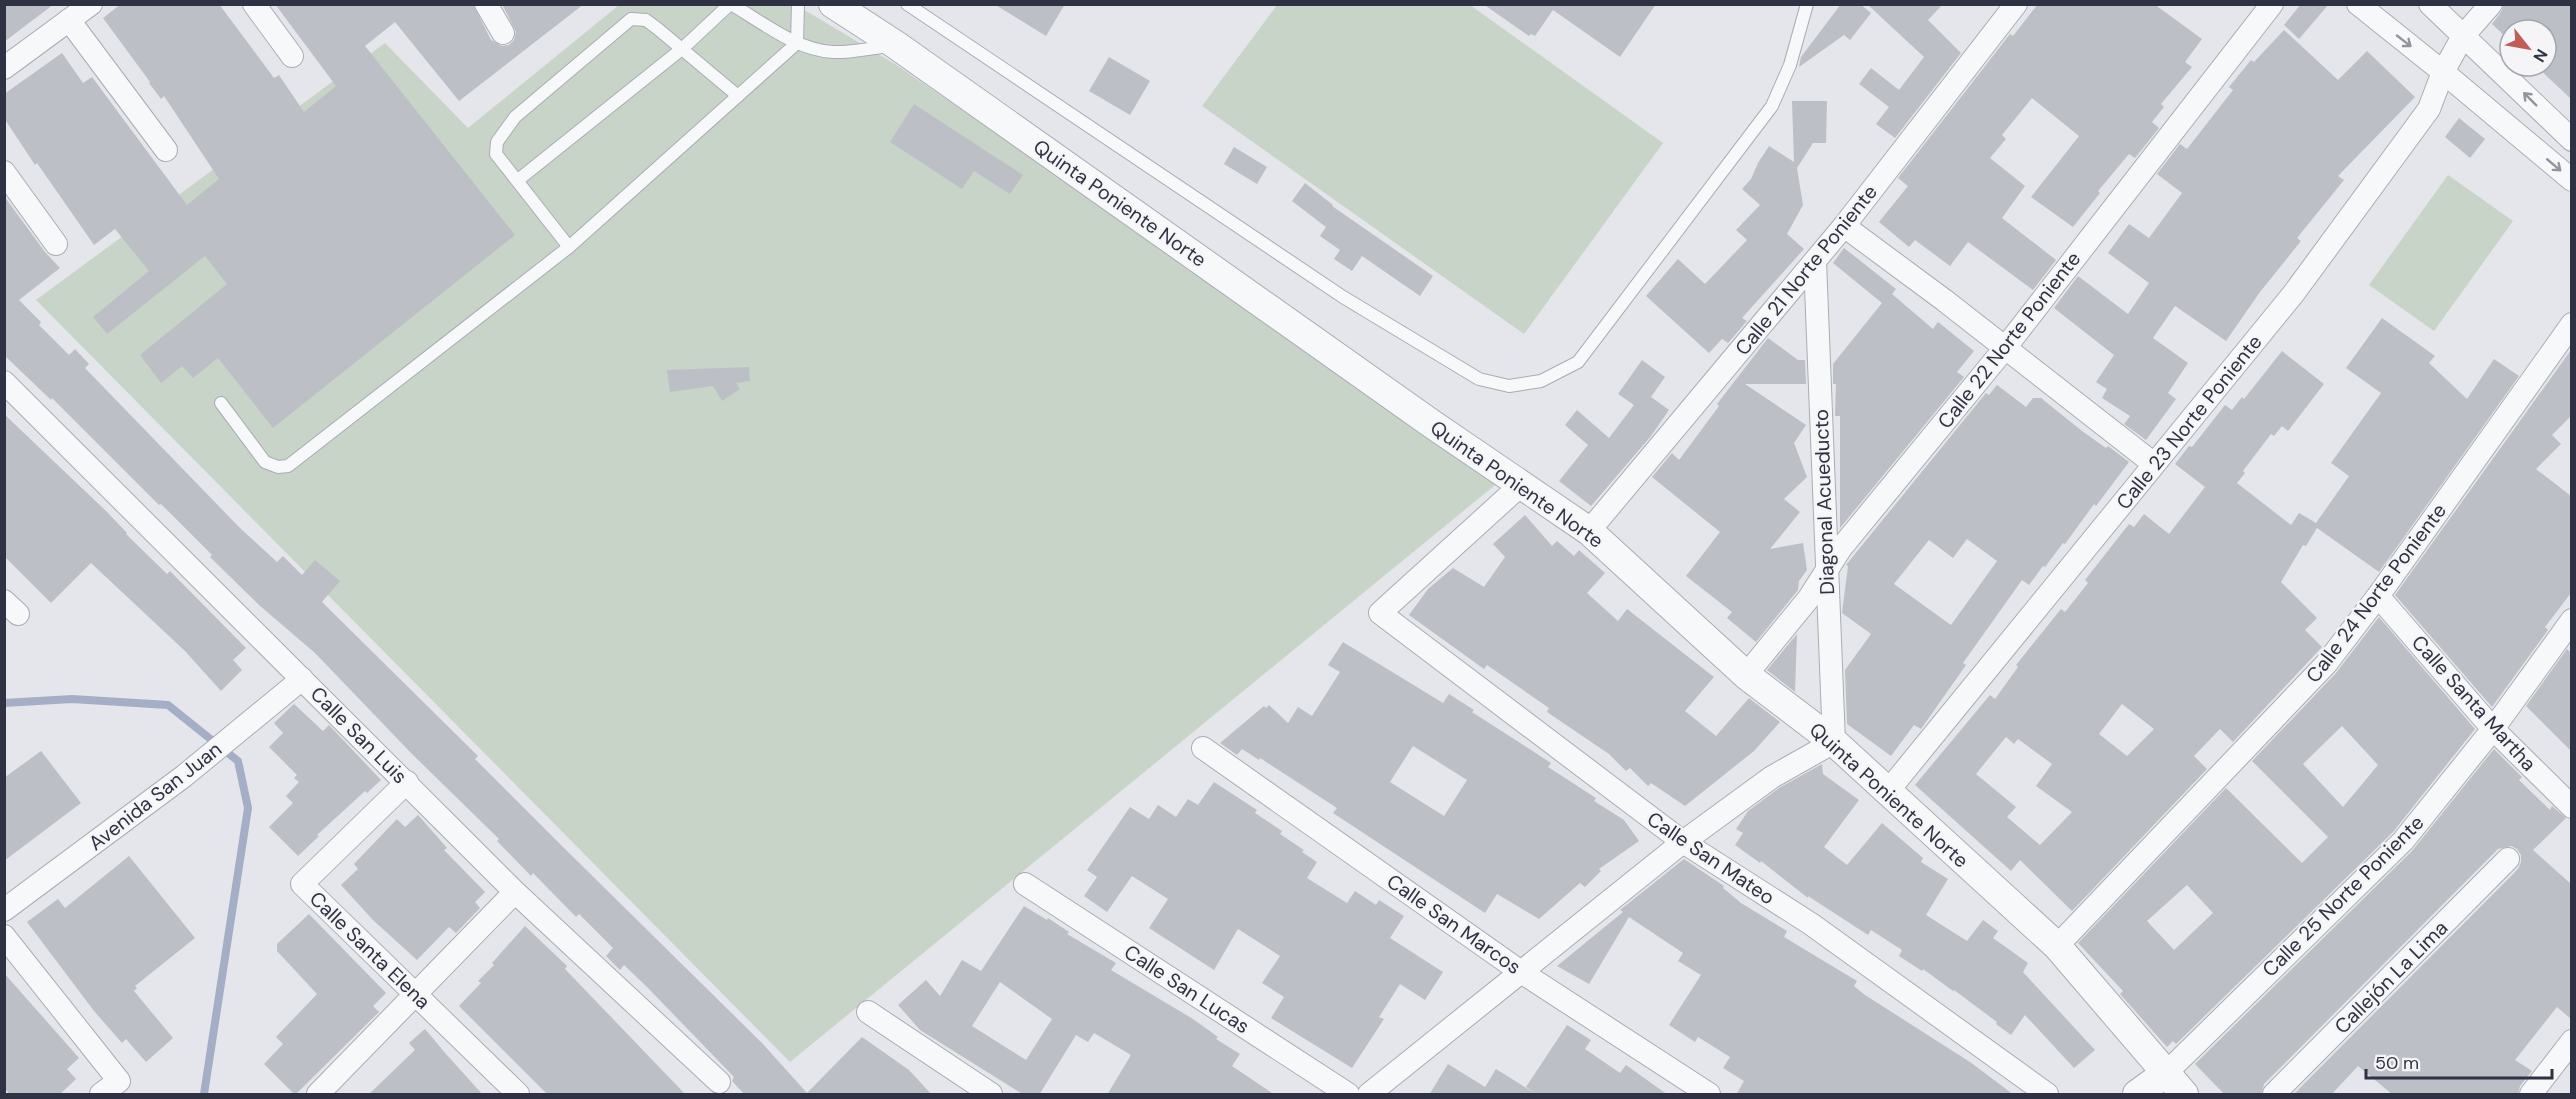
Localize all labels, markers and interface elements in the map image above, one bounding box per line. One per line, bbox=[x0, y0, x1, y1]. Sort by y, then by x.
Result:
north arrow bbox=[2498, 18, 2558, 78]
one-way arrow bbox=[2396, 34, 2412, 47]
text: N bbox=[2528, 45, 2552, 66]
one-way arrow bbox=[2523, 92, 2538, 106]
street label: Quinta Poniente Norte bbox=[1028, 133, 1212, 273]
one-way arrow bbox=[2546, 158, 2561, 172]
street label: Calle 21 Norte Poniente bbox=[1729, 179, 1883, 361]
street label: Calle 22 Norte Poniente bbox=[1932, 246, 2086, 434]
street label: Calle 23 Norte Poniente bbox=[2110, 329, 2268, 515]
street label: Diagonal Acueducto bbox=[1808, 409, 1840, 595]
street label: Quinta Poniente Norte bbox=[1425, 414, 1609, 554]
street label: Calle 24 Norte Poniente bbox=[2300, 498, 2452, 688]
street label: Calle Santa Martha bbox=[2406, 630, 2542, 776]
street label: Calle San Luis bbox=[305, 681, 413, 789]
street label: Quinta Poniente Norte bbox=[1804, 717, 1974, 873]
street label: Avenida San Juan bbox=[83, 736, 227, 856]
street label: Calle San Mateo bbox=[1642, 806, 1780, 910]
street label: Calle 25 Norte Poniente bbox=[2257, 810, 2429, 982]
street label: Calle San Marcos bbox=[1382, 868, 1526, 980]
street label: Calle Santa Elena bbox=[304, 886, 436, 1014]
street label: Callejón La Lima bbox=[2329, 915, 2453, 1039]
street label: Calle San Lucas bbox=[1119, 939, 1255, 1039]
scale bar bbox=[2366, 1042, 2552, 1080]
text: 50 m bbox=[2375, 1051, 2419, 1075]

